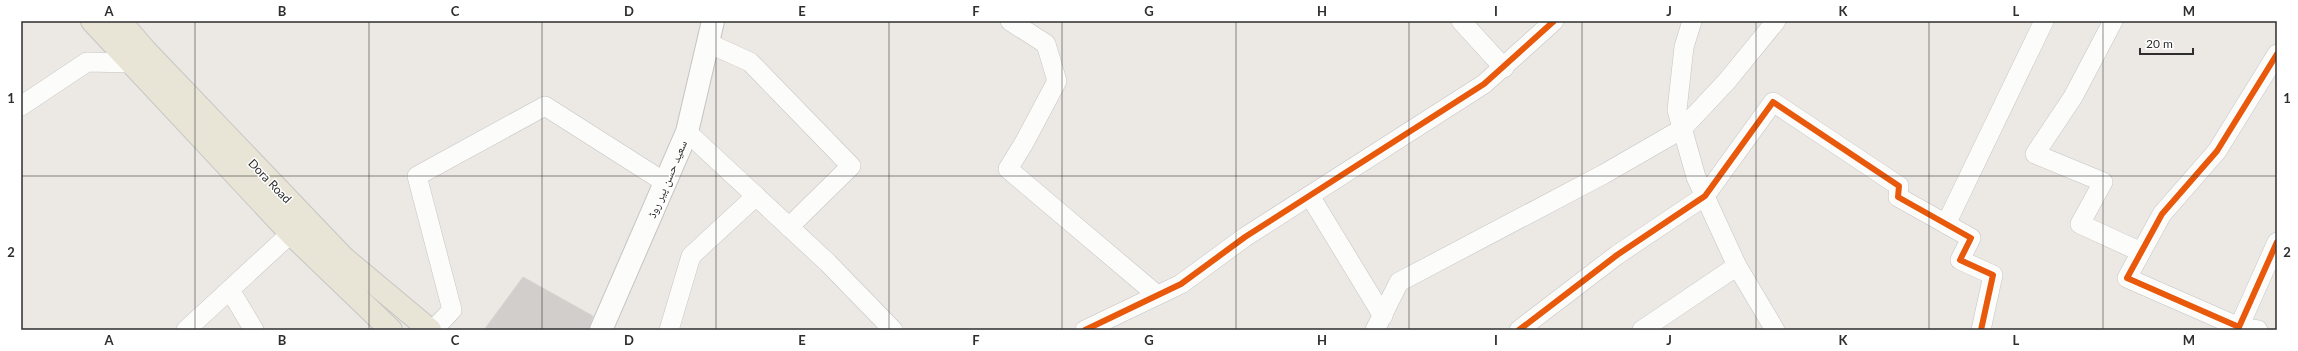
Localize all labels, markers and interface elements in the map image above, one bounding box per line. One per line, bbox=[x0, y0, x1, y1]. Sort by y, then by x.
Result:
text: A bbox=[103, 3, 114, 19]
text: B bbox=[278, 3, 287, 19]
text: C bbox=[451, 3, 460, 19]
text: D bbox=[624, 3, 634, 19]
text: E bbox=[798, 3, 806, 19]
text: F bbox=[972, 3, 980, 19]
text: G bbox=[1144, 3, 1154, 19]
text: H bbox=[1317, 3, 1327, 19]
text: I bbox=[1494, 3, 1498, 19]
text: J bbox=[1666, 3, 1672, 19]
text: K bbox=[1839, 3, 1849, 19]
text: L bbox=[2013, 3, 2020, 19]
text: M bbox=[2183, 3, 2195, 19]
scale bar bbox=[2140, 30, 2193, 56]
text: 20 m bbox=[2146, 36, 2173, 51]
text: 1 bbox=[7, 90, 15, 106]
text: 1 bbox=[2283, 90, 2291, 106]
street label: سعید حسن پیر روڈ bbox=[644, 138, 690, 220]
street label: Dora Road bbox=[245, 156, 295, 206]
text: 2 bbox=[7, 244, 15, 260]
text: 2 bbox=[2283, 244, 2291, 260]
text: A bbox=[103, 332, 114, 348]
text: B bbox=[278, 332, 287, 348]
text: C bbox=[451, 332, 460, 348]
text: D bbox=[624, 332, 634, 348]
text: E bbox=[798, 332, 806, 348]
text: F bbox=[972, 332, 980, 348]
text: G bbox=[1144, 332, 1154, 348]
text: H bbox=[1317, 332, 1327, 348]
text: I bbox=[1494, 332, 1498, 348]
text: J bbox=[1666, 332, 1672, 348]
text: K bbox=[1839, 332, 1849, 348]
text: L bbox=[2013, 332, 2020, 348]
text: M bbox=[2183, 332, 2195, 348]

